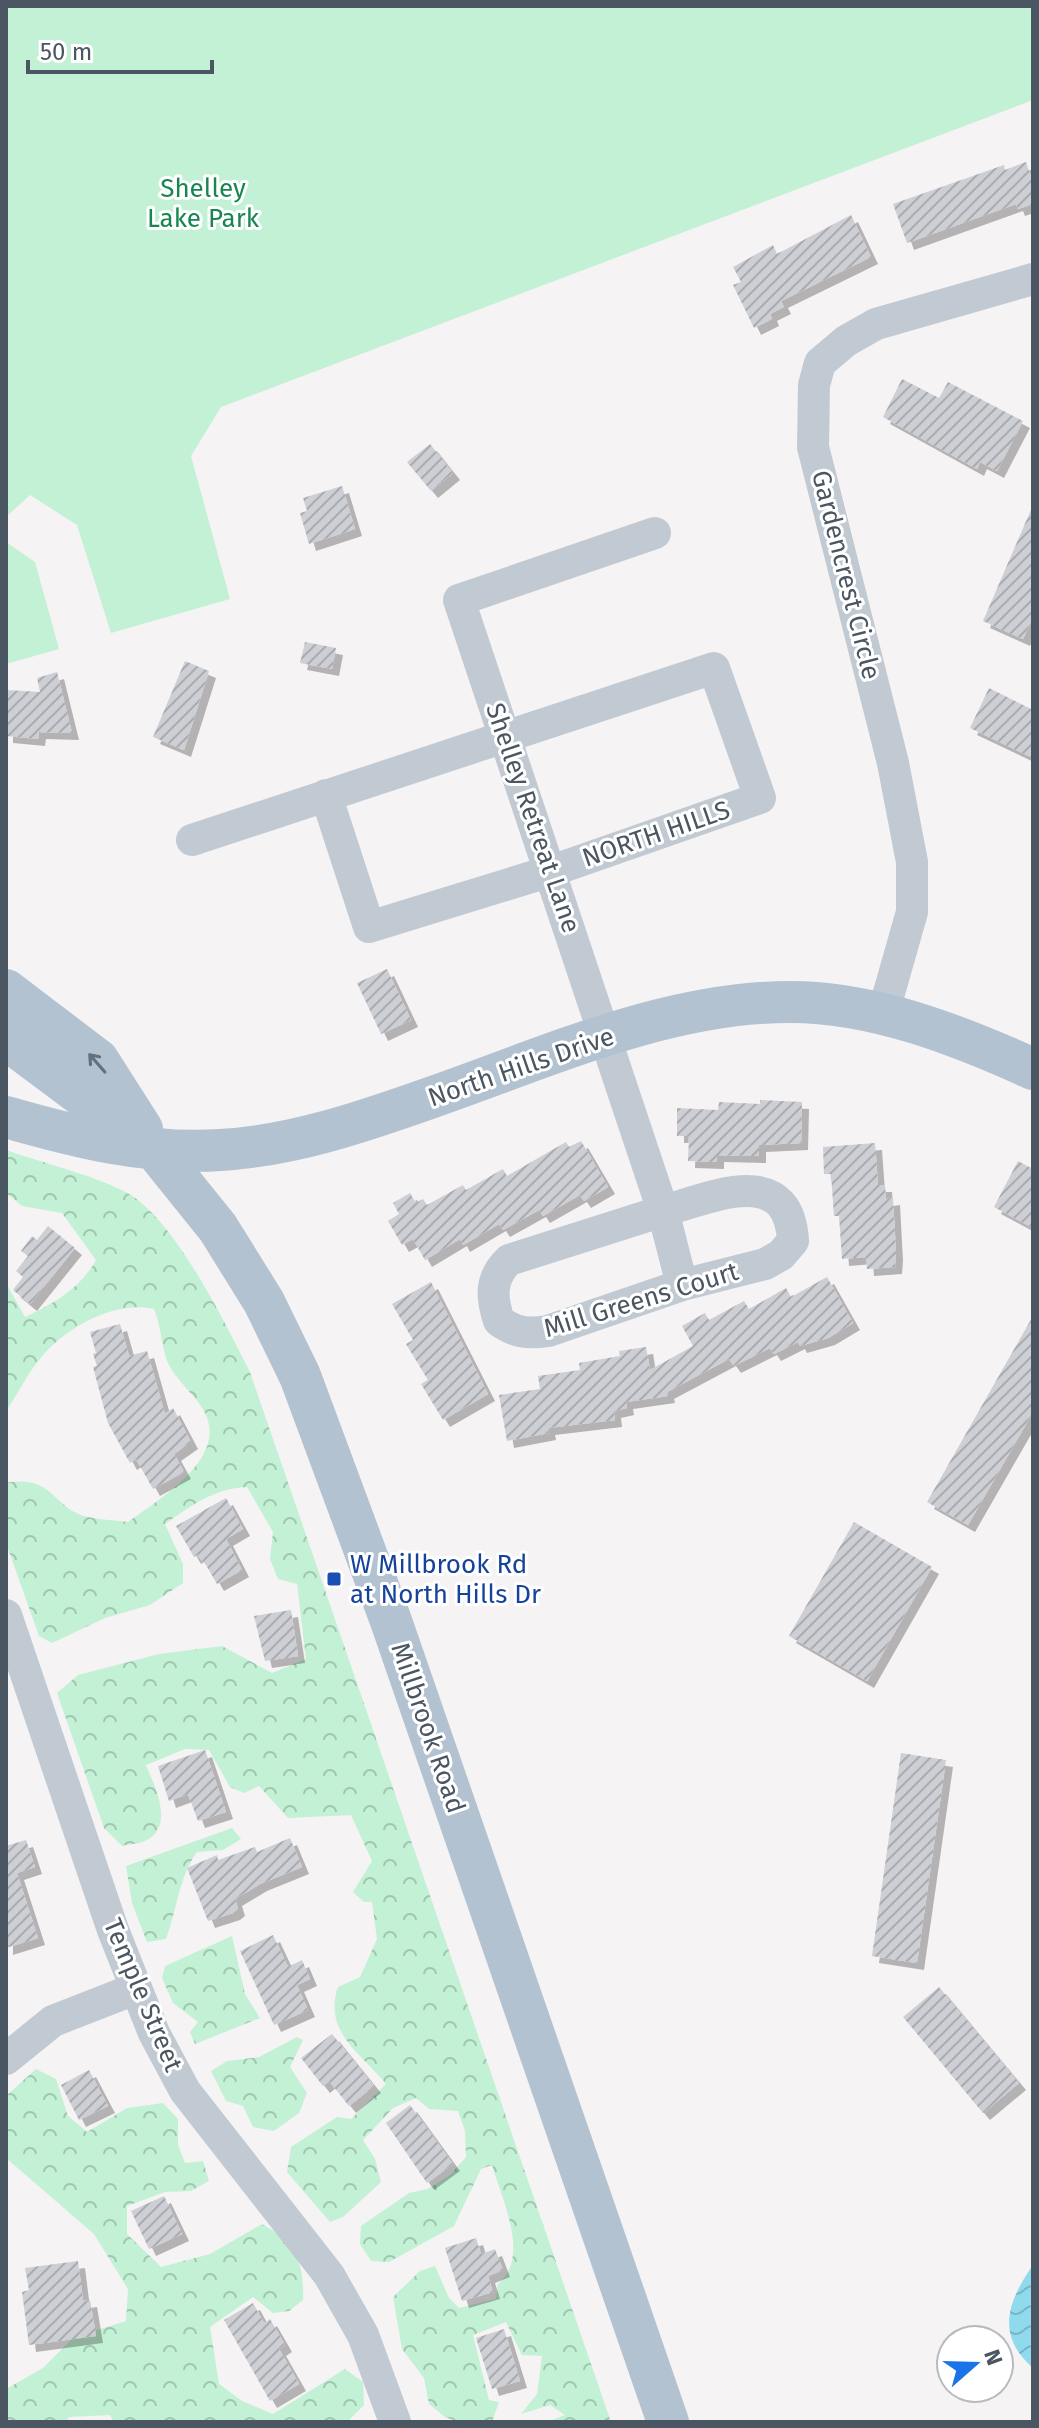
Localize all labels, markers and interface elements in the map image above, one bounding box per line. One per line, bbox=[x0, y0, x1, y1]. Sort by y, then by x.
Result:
scale bar bbox=[28, 24, 212, 74]
text: 50 m bbox=[40, 38, 92, 66]
park label: Shelley Lake Park bbox=[147, 173, 260, 234]
street label: Gardencrest Circle bbox=[805, 467, 887, 683]
street label: Shelley Retreat Lane bbox=[479, 699, 587, 937]
street label: NORTH HILLS bbox=[578, 794, 734, 874]
street label: North Hills Drive bbox=[424, 1021, 618, 1113]
one-way arrow bbox=[88, 1053, 106, 1073]
street label: Mill Greens Court bbox=[540, 1256, 743, 1344]
place label: W Millbrook Rd at North Hills Dr bbox=[350, 1549, 541, 1610]
marker: W Millbrook Rd at North Hills Dr bbox=[325, 1570, 343, 1588]
street label: Millbrook Road bbox=[384, 1639, 472, 1817]
street label: Temple Street bbox=[97, 1914, 189, 2077]
north arrow bbox=[935, 2324, 1015, 2404]
text: N bbox=[978, 2346, 1009, 2369]

